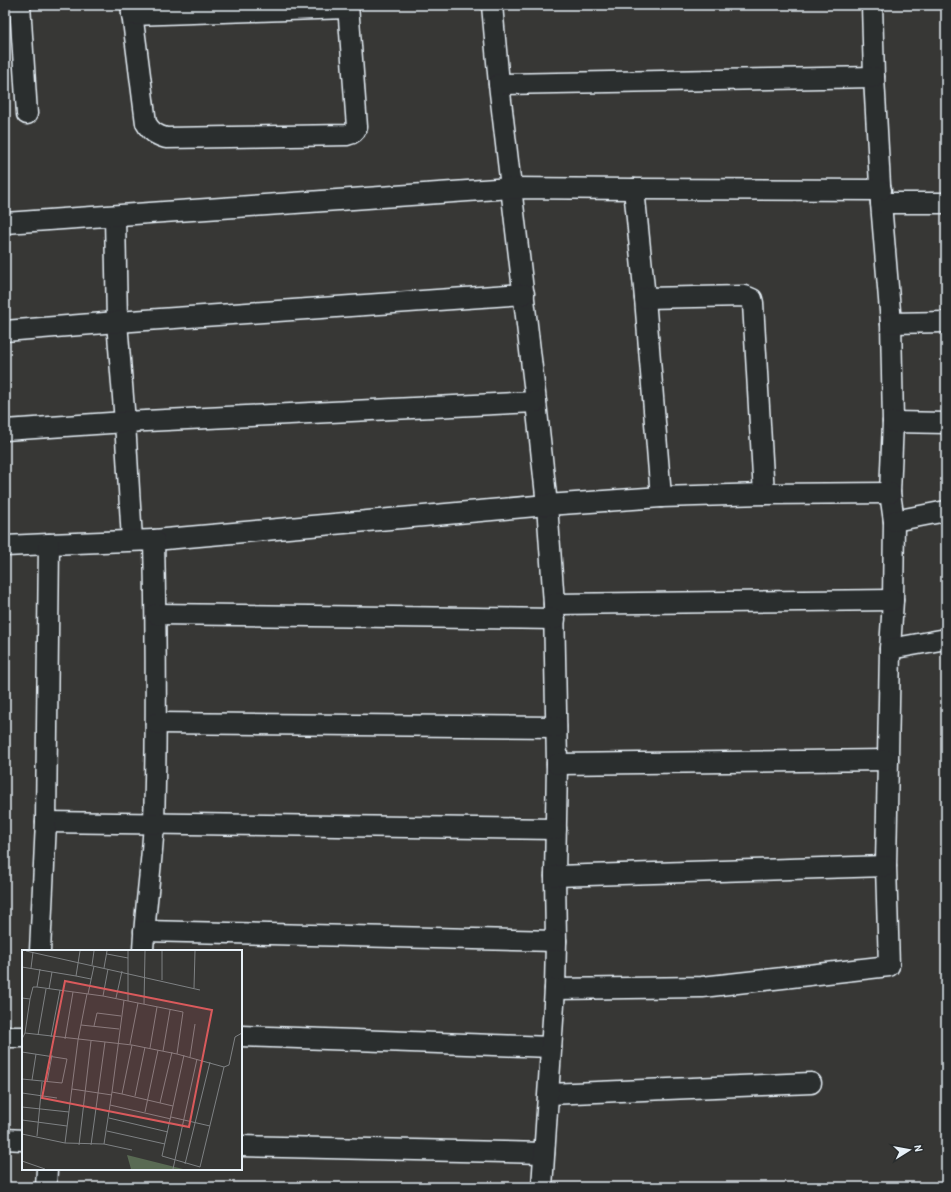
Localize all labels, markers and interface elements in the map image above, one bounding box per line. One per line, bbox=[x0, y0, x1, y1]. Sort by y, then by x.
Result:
inset map bbox=[22, 950, 242, 1170]
north arrow bbox=[889, 1130, 929, 1170]
text: N bbox=[911, 1144, 926, 1152]

